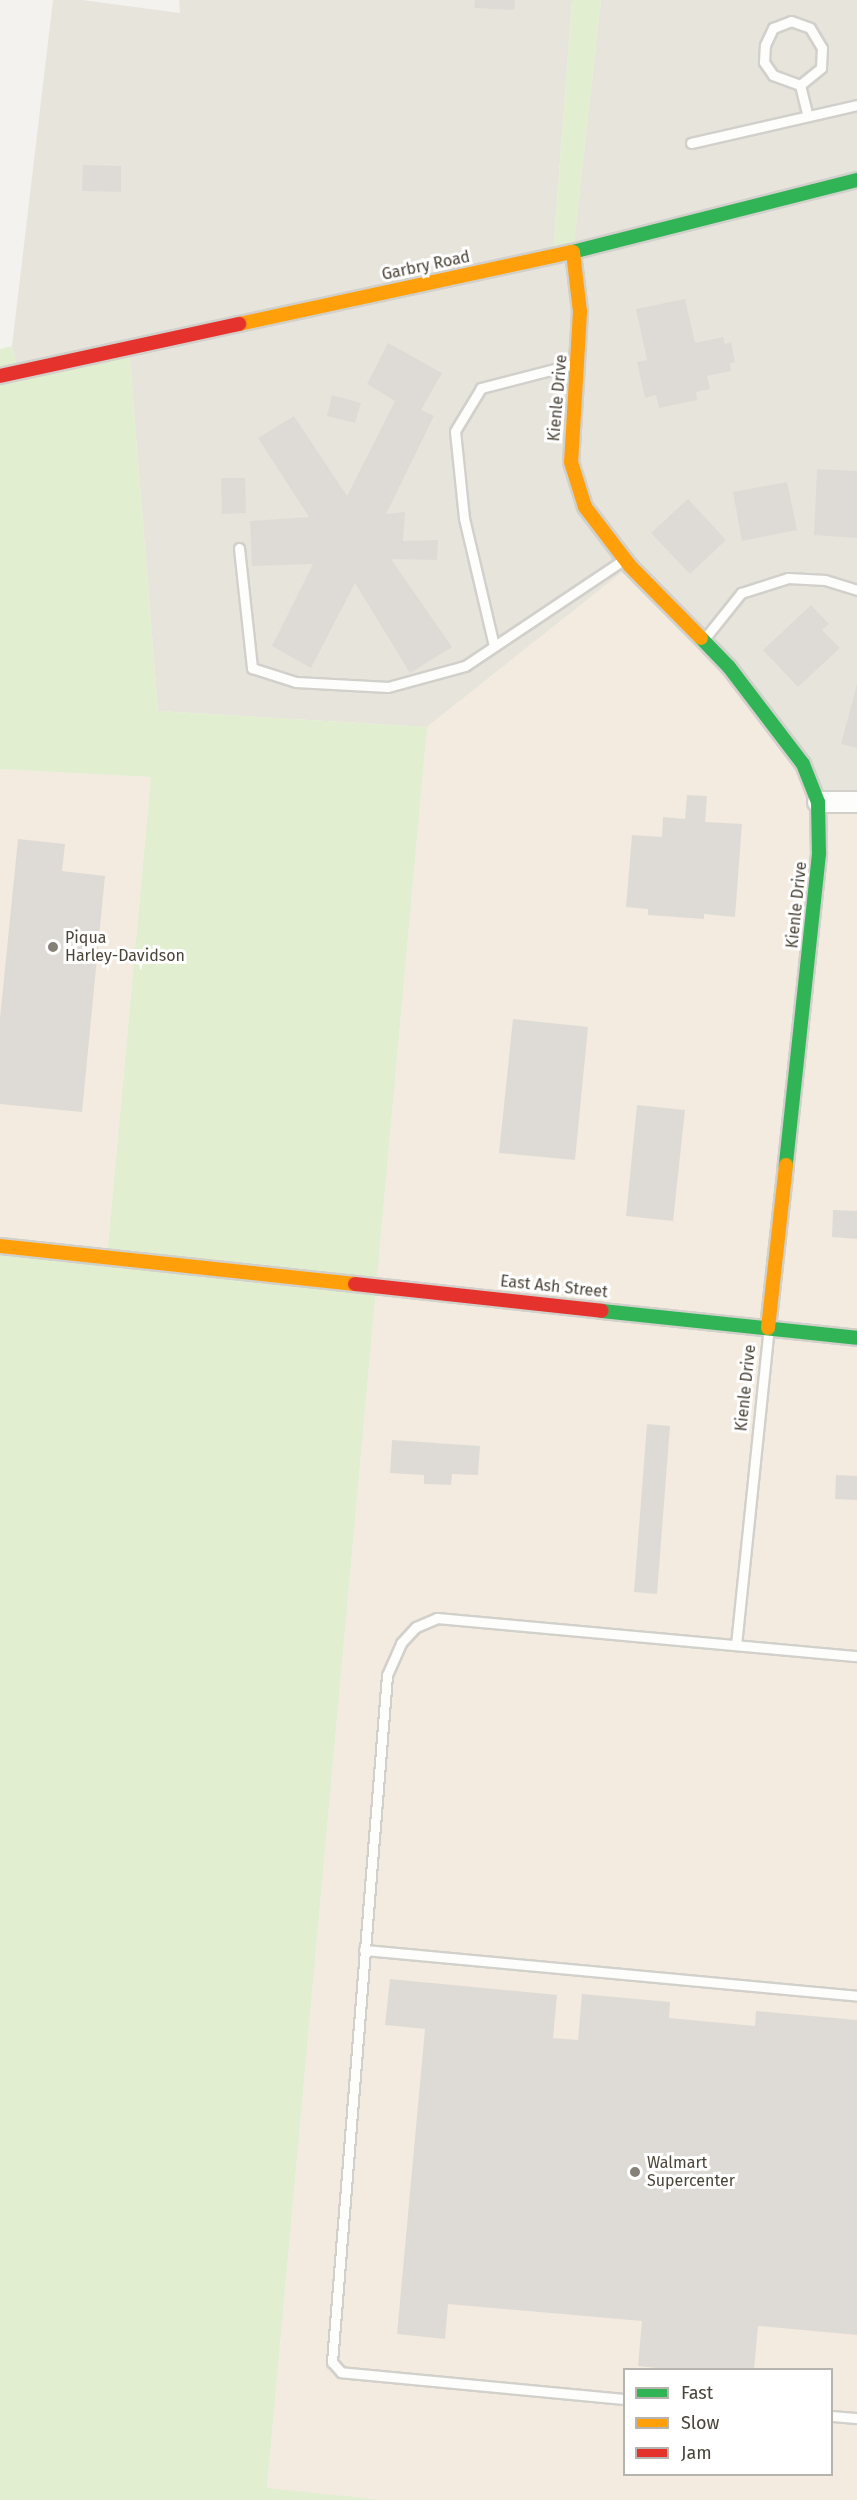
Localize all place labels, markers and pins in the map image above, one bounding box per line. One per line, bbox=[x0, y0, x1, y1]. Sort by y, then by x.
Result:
place label: Piqua Harley-Davidson bbox=[65, 928, 185, 966]
marker: Piqua Harley-Davidson bbox=[46, 940, 60, 954]
place label: Walmart Supercenter bbox=[647, 2153, 735, 2191]
marker: Walmart Supercenter bbox=[628, 2165, 642, 2179]

